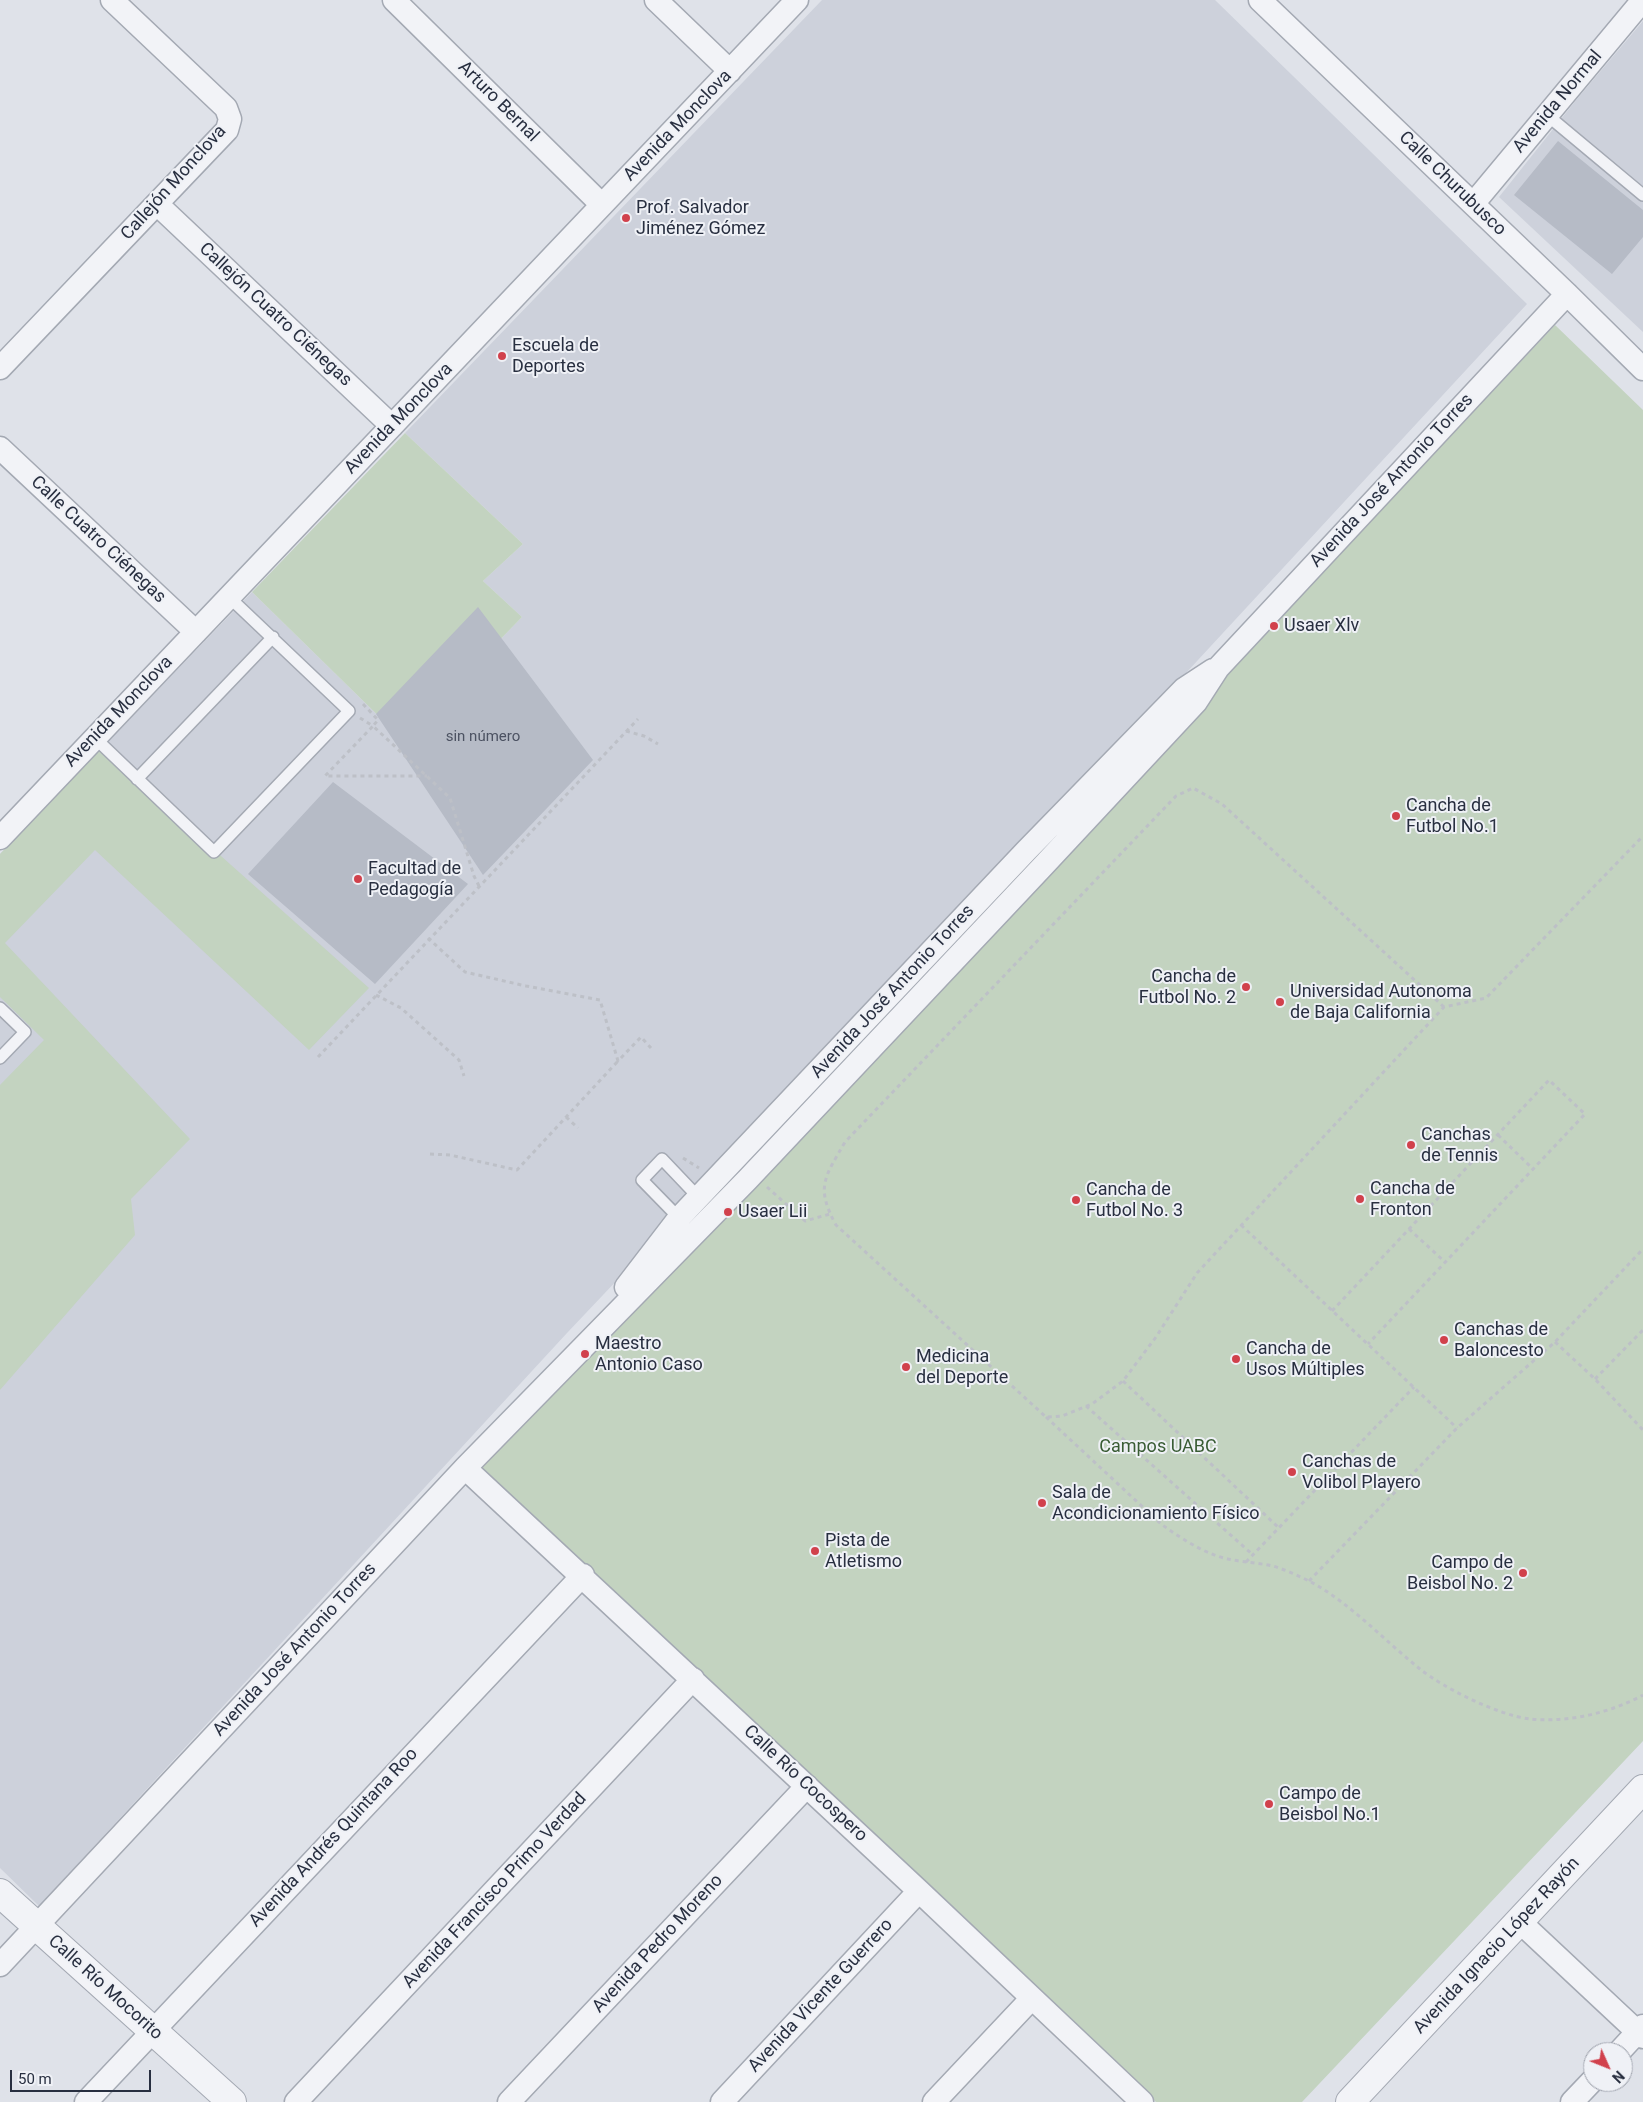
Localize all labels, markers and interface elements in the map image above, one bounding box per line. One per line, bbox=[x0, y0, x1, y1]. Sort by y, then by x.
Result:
street label: Avenida Normal bbox=[1509, 46, 1607, 158]
street label: Arturo Bernal bbox=[453, 57, 543, 147]
street label: Avenida Monclova bbox=[619, 66, 737, 186]
street label: Callejón Monclova bbox=[117, 121, 231, 245]
street label: Calle Churubusco bbox=[1394, 127, 1510, 241]
place label: Prof. Salvador Jiménez Gómez bbox=[636, 197, 765, 240]
marker: Prof. Salvador Jiménez Gómez bbox=[620, 212, 632, 224]
street label: Callejón Cuatro Ciénegas bbox=[194, 239, 356, 391]
place label: Escuela de Deportes bbox=[512, 335, 599, 378]
marker: Escuela de Deportes bbox=[496, 350, 508, 362]
street label: Avenida Monclova bbox=[340, 359, 458, 479]
street label: Avenida José Antonio Torres bbox=[1306, 390, 1478, 572]
street label: Calle Cuatro Ciénegas bbox=[26, 472, 170, 608]
place label: Usaer Xlv bbox=[1284, 615, 1359, 637]
marker: Usaer Xlv bbox=[1268, 620, 1280, 632]
street label: Avenida Monclova bbox=[60, 652, 178, 772]
house number: sin número bbox=[446, 728, 520, 746]
place label: Cancha de Futbol No.1 bbox=[1406, 795, 1499, 838]
marker: Cancha de Futbol No.1 bbox=[1390, 810, 1402, 822]
place label: Facultad de Pedagogía bbox=[368, 858, 461, 901]
marker: Facultad de Pedagogía bbox=[352, 873, 364, 885]
street label: Avenida José Antonio Torres bbox=[807, 901, 979, 1083]
place label: Cancha de Futbol No. 2 bbox=[1139, 966, 1236, 1009]
marker: Cancha de Futbol No. 2 bbox=[1240, 981, 1252, 993]
place label: Universidad Autonoma de Baja California bbox=[1290, 981, 1472, 1024]
marker: Universidad Autonoma de Baja California bbox=[1274, 996, 1286, 1008]
place label: Canchas de Tennis bbox=[1421, 1124, 1498, 1166]
marker: Canchas de Tennis bbox=[1405, 1139, 1417, 1151]
place label: Cancha de Fronton bbox=[1370, 1178, 1455, 1220]
place label: Cancha de Futbol No. 3 bbox=[1086, 1179, 1183, 1222]
marker: Cancha de Fronton bbox=[1354, 1193, 1366, 1205]
marker: Cancha de Futbol No. 3 bbox=[1070, 1194, 1082, 1206]
place label: Usaer Lii bbox=[738, 1201, 807, 1223]
marker: Usaer Lii bbox=[722, 1206, 734, 1218]
place label: Canchas de Baloncesto bbox=[1454, 1319, 1548, 1362]
place label: Maestro Antonio Caso bbox=[595, 1333, 703, 1376]
marker: Canchas de Baloncesto bbox=[1438, 1334, 1450, 1346]
place label: Cancha de Usos Múltiples bbox=[1246, 1338, 1365, 1380]
place label: Medicina del Deporte bbox=[916, 1346, 1008, 1388]
marker: Maestro Antonio Caso bbox=[579, 1348, 591, 1360]
marker: Cancha de Usos Múltiples bbox=[1230, 1353, 1242, 1365]
marker: Medicina del Deporte bbox=[900, 1361, 912, 1373]
park label: Campos UABC bbox=[1099, 1436, 1217, 1458]
place label: Canchas de Volibol Playero bbox=[1302, 1451, 1421, 1494]
marker: Canchas de Volibol Playero bbox=[1286, 1466, 1298, 1478]
place label: Sala de Acondicionamiento Físico bbox=[1052, 1482, 1260, 1525]
marker: Sala de Acondicionamiento Físico bbox=[1036, 1497, 1048, 1509]
place label: Pista de Atletismo bbox=[825, 1530, 902, 1572]
marker: Pista de Atletismo bbox=[809, 1545, 821, 1557]
place label: Campo de Beisbol No. 2 bbox=[1407, 1552, 1513, 1595]
street label: Avenida José Antonio Torres bbox=[209, 1559, 381, 1741]
marker: Campo de Beisbol No. 2 bbox=[1517, 1567, 1529, 1579]
street label: Calle Río Cocospero bbox=[739, 1721, 871, 1847]
street label: Avenida Andrés Quintana Roo bbox=[245, 1744, 423, 1932]
place label: Campo de Beisbol No.1 bbox=[1279, 1783, 1381, 1826]
street label: Avenida Francisco Primo Verdad bbox=[399, 1789, 591, 1993]
marker: Campo de Beisbol No.1 bbox=[1263, 1798, 1275, 1810]
street label: Avenida Ignacio López Rayón bbox=[1409, 1853, 1585, 2039]
street label: Avenida Pedro Moreno bbox=[588, 1870, 728, 2018]
street label: Avenida Vicente Guerrero bbox=[744, 1915, 898, 2077]
street label: Calle Río Mocorito bbox=[43, 1931, 167, 2045]
north arrow bbox=[1583, 2042, 1633, 2092]
scale bar bbox=[12, 2060, 154, 2092]
text: N bbox=[1609, 2068, 1627, 2086]
text: 50 m bbox=[18, 2070, 52, 2088]

